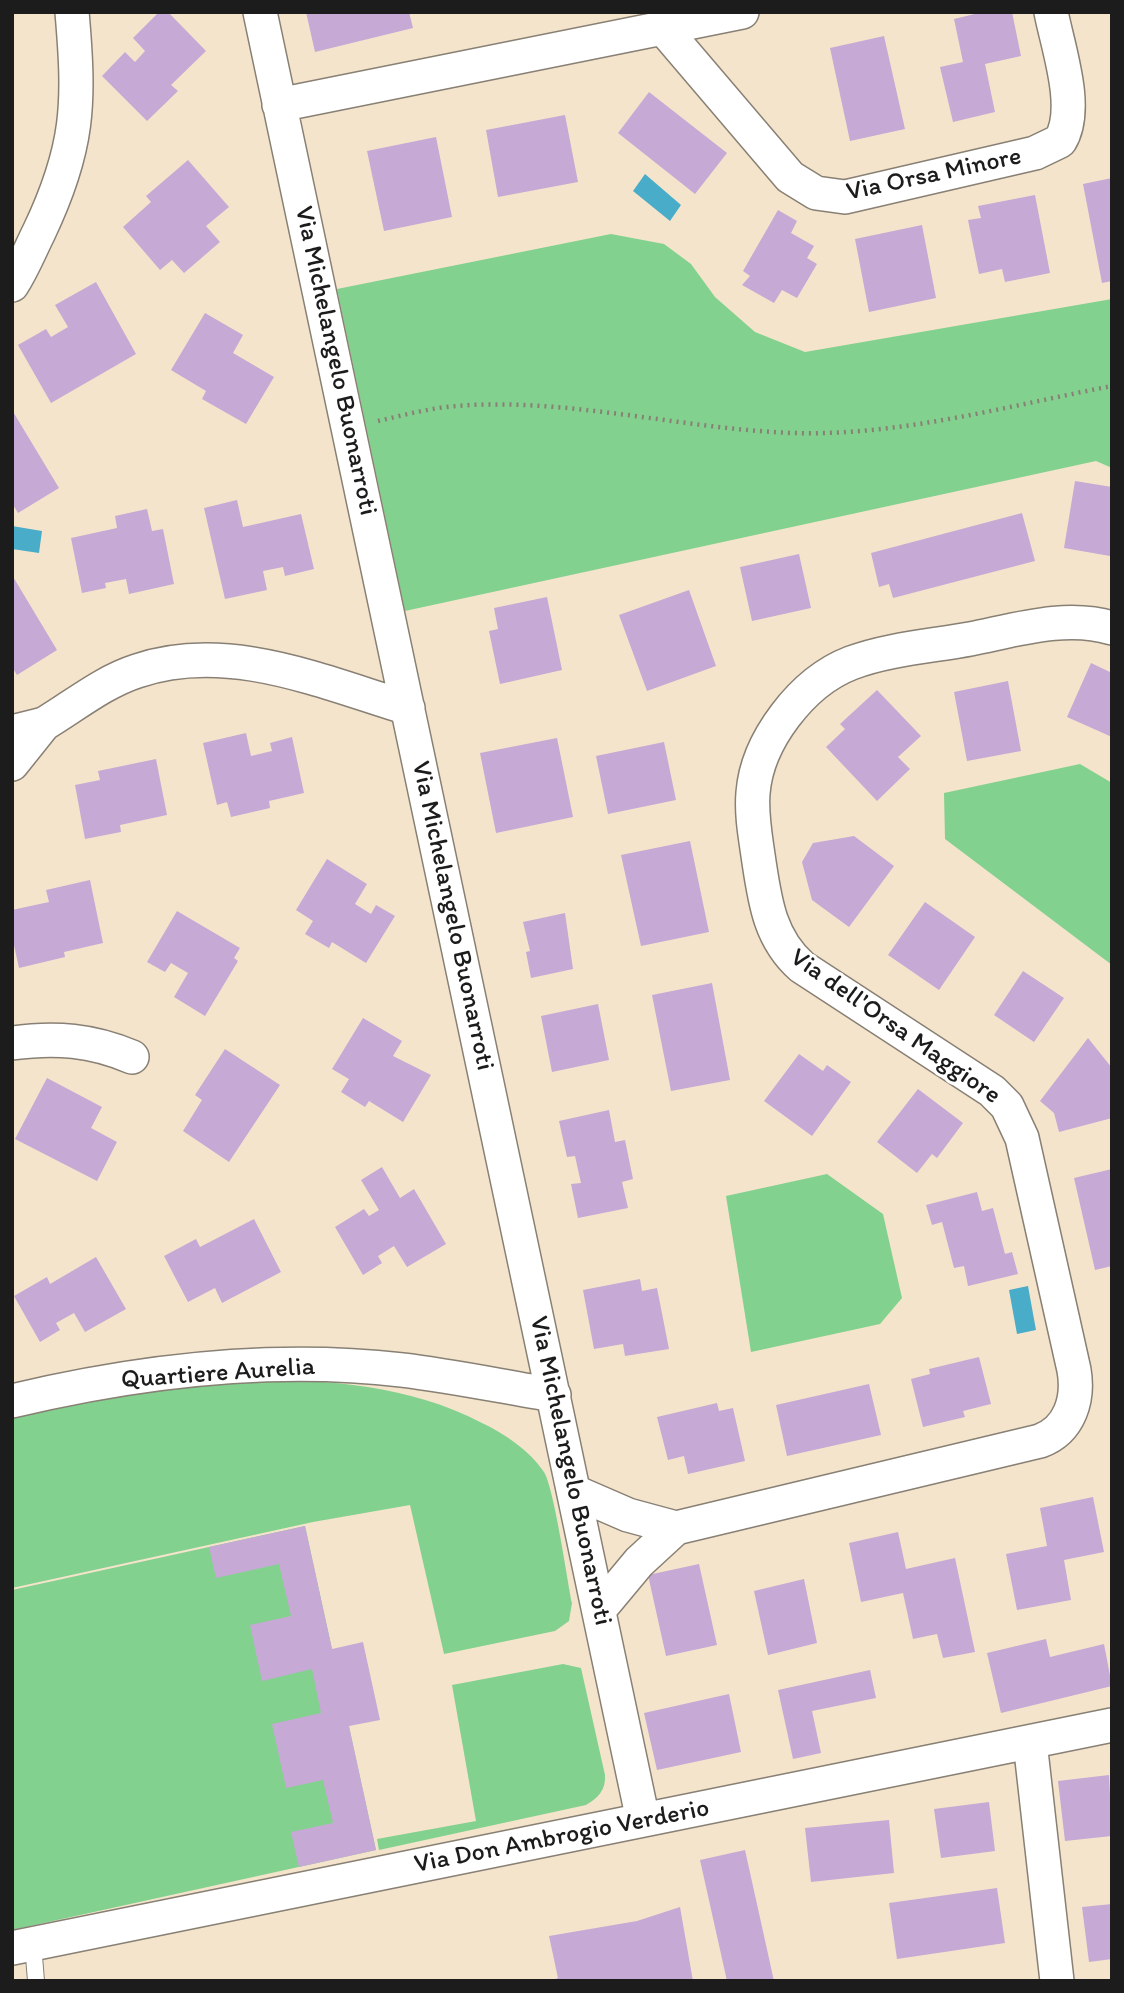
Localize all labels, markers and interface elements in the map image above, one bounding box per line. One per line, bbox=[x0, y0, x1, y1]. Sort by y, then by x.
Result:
street label: Via Orsa Minore bbox=[844, 141, 1024, 209]
street label: Via Michelangelo Buonarroti bbox=[287, 203, 383, 519]
street label: Via Michelangelo Buonarroti bbox=[404, 758, 500, 1074]
street label: Via dell'Orsa Maggiore bbox=[784, 943, 1006, 1111]
street label: Via Michelangelo Buonarroti bbox=[522, 1313, 618, 1629]
street label: Quartiere Aurelia bbox=[120, 1352, 316, 1396]
street label: Via Don Ambrogio Verderio bbox=[412, 1793, 712, 1881]

